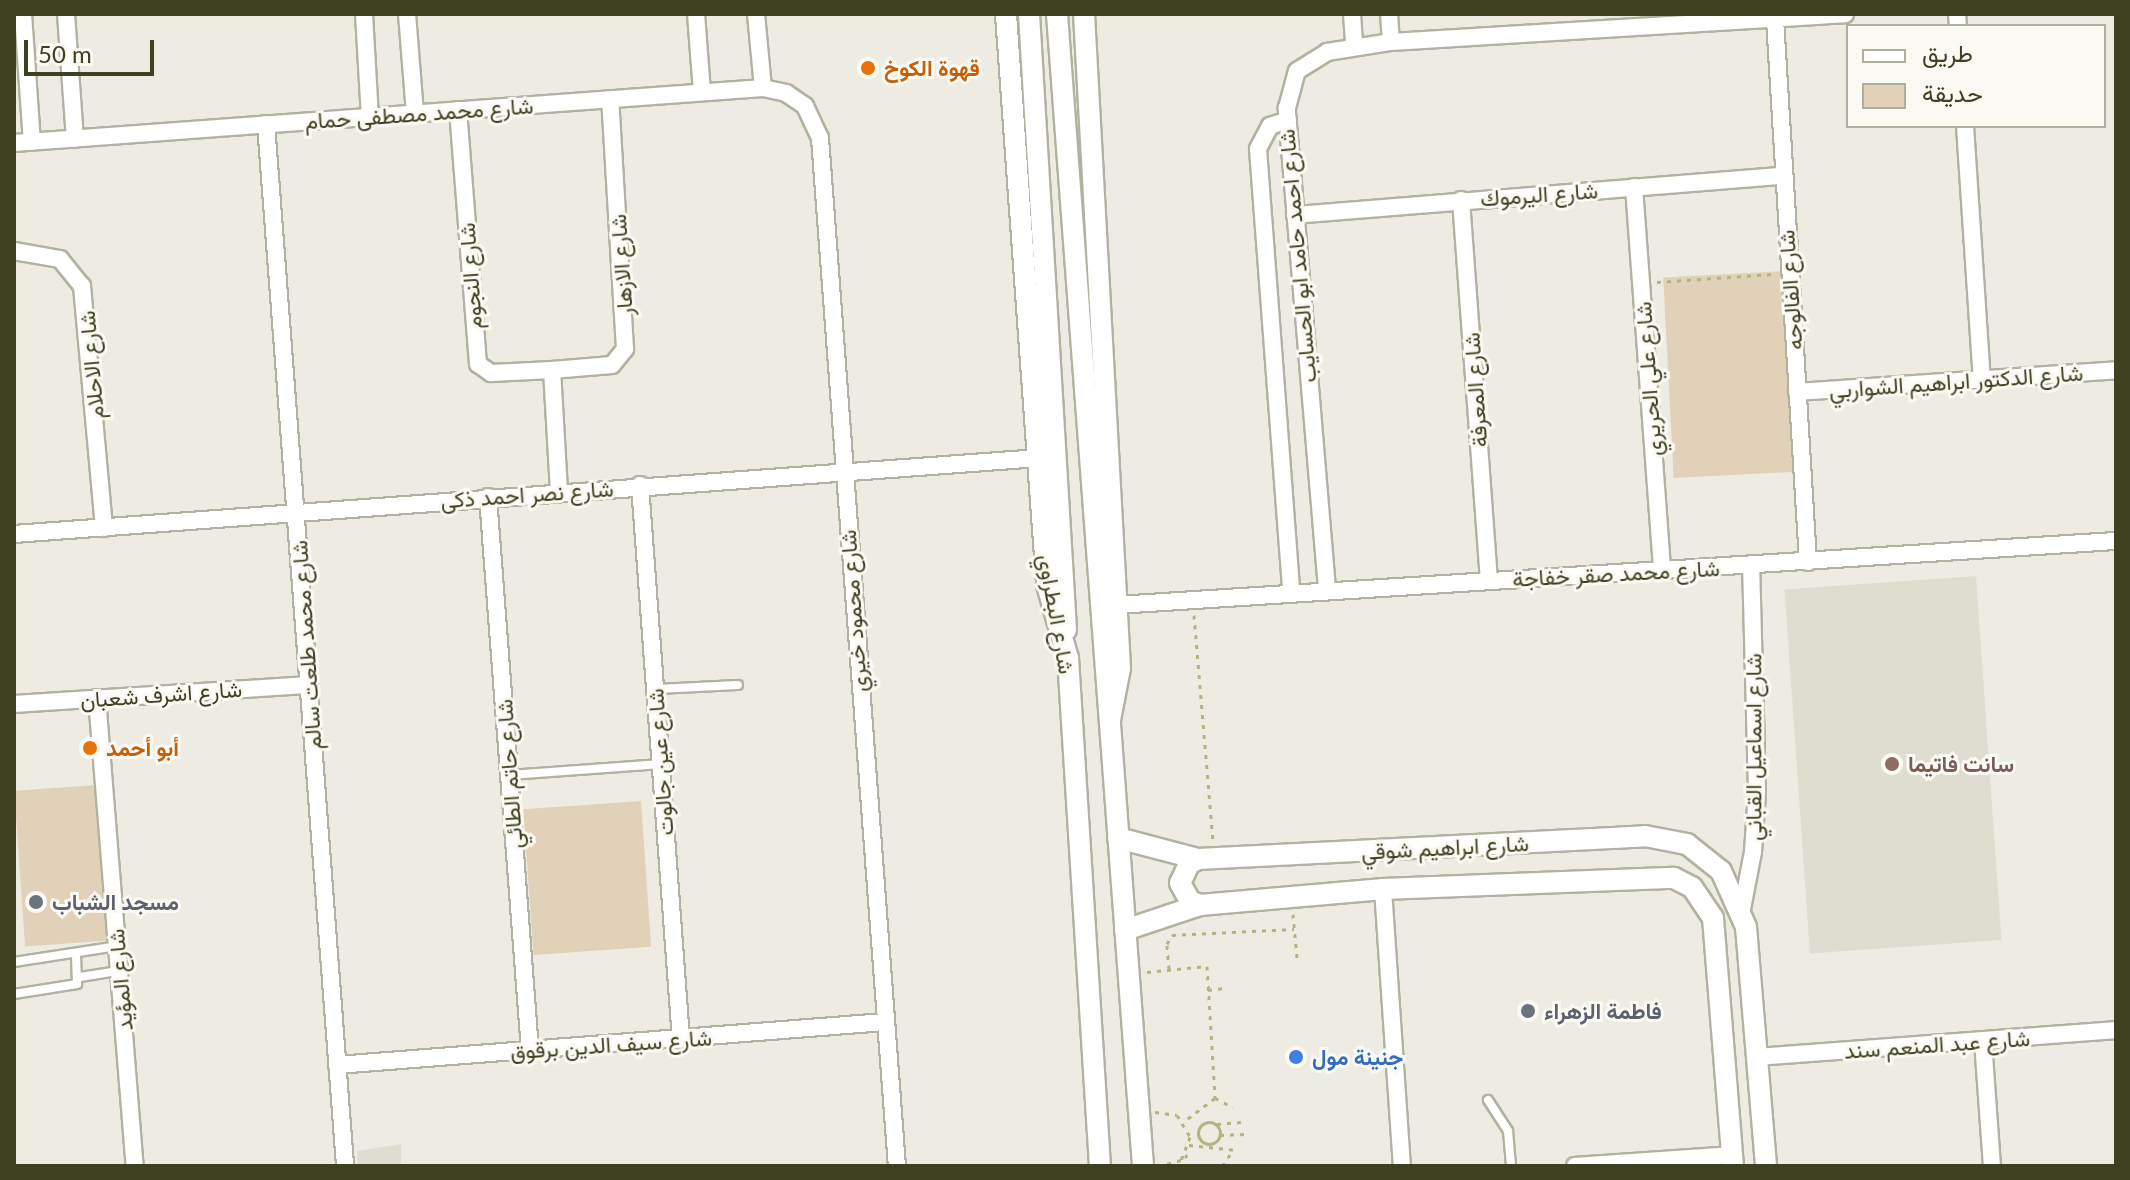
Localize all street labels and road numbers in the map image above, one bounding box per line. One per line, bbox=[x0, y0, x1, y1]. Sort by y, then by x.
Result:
street label: شارع محمد مصطفى حمام bbox=[304, 92, 534, 134]
street label: شارع احمد حامد ابو الحسايب bbox=[1273, 128, 1321, 384]
street label: شارع اليرموك bbox=[1479, 177, 1599, 211]
street label: شارع الازهار bbox=[604, 213, 638, 317]
street label: شارع النجوم bbox=[453, 222, 487, 330]
street label: شارع الفالوجه bbox=[1773, 229, 1807, 351]
street label: شارع علي الحريري bbox=[1629, 301, 1667, 457]
street label: شارع الاحلام bbox=[73, 310, 109, 420]
street label: شارع المعرفة bbox=[1458, 332, 1492, 448]
street label: شارع الدكتور ابراهيم الشواربي bbox=[1828, 359, 2084, 403]
street label: شارع نصر احمد ذكى bbox=[440, 475, 614, 513]
street label: شارع محمود خيري bbox=[834, 529, 872, 693]
street label: شارع محمد طلعت سالم bbox=[286, 539, 326, 751]
street label: شارع البطراوي bbox=[1033, 552, 1081, 676]
street label: شارع محمد صقر خفاجة bbox=[1512, 554, 1720, 592]
street label: شارع اسماعيل القباني bbox=[1740, 653, 1766, 841]
street label: شارع اشرف شعبان bbox=[79, 675, 243, 713]
street label: شارع عين جالوت bbox=[642, 688, 678, 836]
street label: شارع حاتم الطائي bbox=[491, 698, 527, 850]
street label: شارع ابراهيم شوقي bbox=[1360, 829, 1530, 865]
street label: شارع المؤيد bbox=[102, 928, 138, 1032]
street label: شارع سيف الدين برقوق bbox=[509, 1024, 713, 1064]
street label: شارع عبد المنعم سند bbox=[1843, 1024, 2031, 1064]

